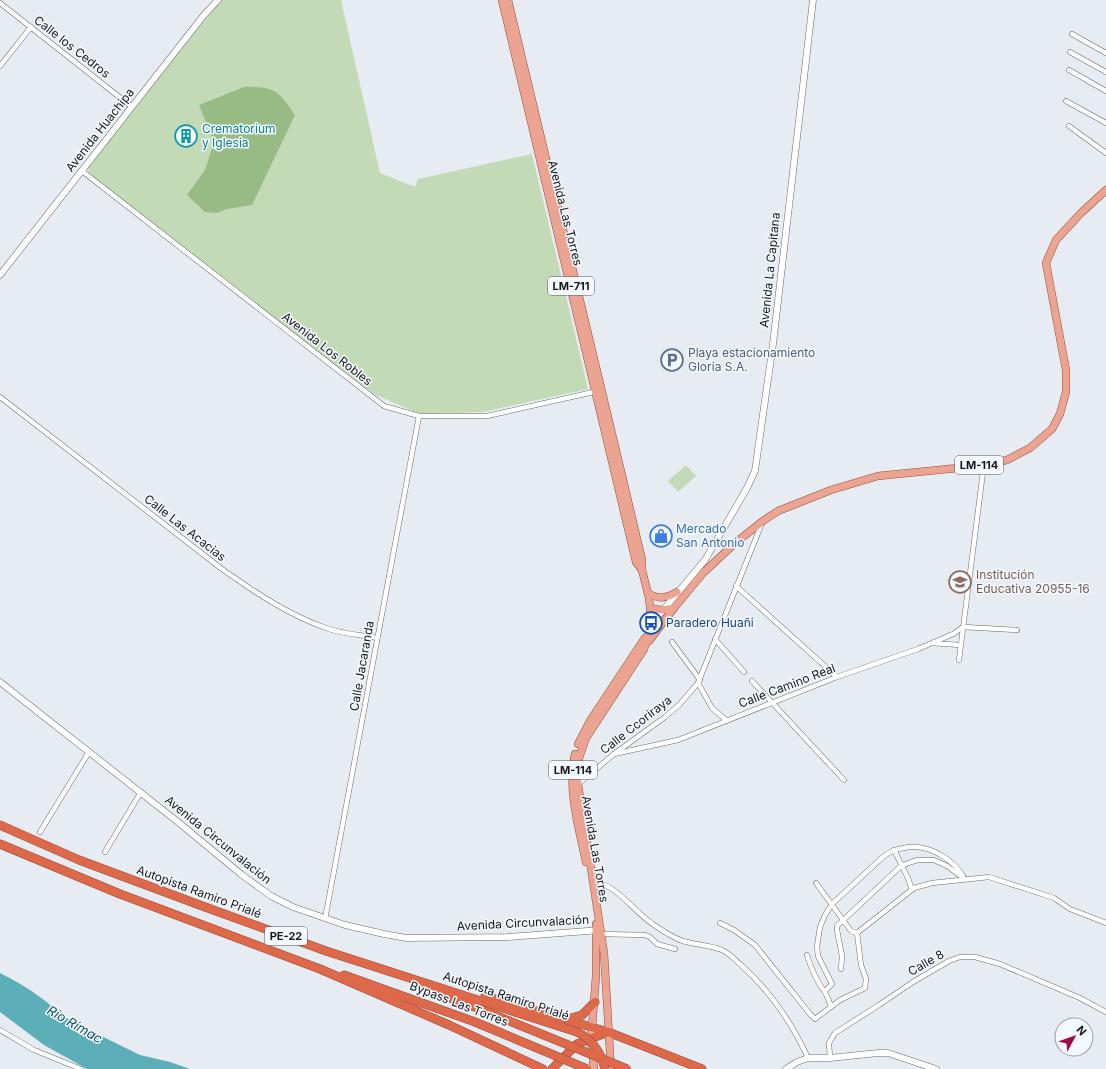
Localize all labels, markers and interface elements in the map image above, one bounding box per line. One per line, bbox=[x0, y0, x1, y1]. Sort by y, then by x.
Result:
street label: Calle los Cedros bbox=[31, 12, 113, 81]
street label: Avenida Huachipa bbox=[62, 85, 137, 175]
place label: Crematorium y Iglesia bbox=[202, 121, 276, 150]
building icon: Crematorium y Iglesia bbox=[173, 123, 199, 149]
street label: Avenida Las Torres bbox=[545, 159, 586, 267]
street label: Avenida La Capitana bbox=[756, 212, 783, 328]
road number: LM-711 bbox=[548, 277, 594, 295]
street label: Avenida Los Robles bbox=[279, 309, 375, 389]
place label: Playa estacionamiento Gloria S.A. bbox=[688, 345, 815, 374]
parking icon: Playa estacionamiento Gloria S.A. bbox=[659, 347, 685, 373]
road number: LM-114 bbox=[955, 456, 1003, 474]
street label: Calle Las Acacias bbox=[141, 491, 229, 564]
place label: Mercado San Antonio bbox=[676, 521, 744, 550]
shop icon: Mercado San Antonio bbox=[648, 523, 674, 549]
place label: Institución Educativa 20955-16 bbox=[976, 567, 1090, 596]
school or university icon: Institución Educativa 20955-16 bbox=[947, 569, 973, 595]
bus stop icon: Paradero Huañi bbox=[638, 610, 664, 636]
place label: Paradero Huañi bbox=[666, 615, 754, 630]
street label: Calle Jacaranda bbox=[346, 620, 377, 712]
street label: Calle Camino Real bbox=[736, 660, 837, 711]
street label: Calle Ccoriraya bbox=[597, 692, 674, 757]
road number: LM-114 bbox=[549, 761, 597, 779]
street label: Avenida Circunvalación bbox=[162, 792, 274, 887]
street label: Avenida Las Torres bbox=[579, 794, 612, 903]
street label: Autopista Ramiro Prialé bbox=[135, 862, 264, 921]
street label: Avenida Circunvalación bbox=[456, 912, 589, 933]
road number: PE-22 bbox=[265, 927, 307, 945]
street label: Calle 8 bbox=[905, 946, 946, 979]
street label: Autopista Ramiro Prialé bbox=[441, 968, 571, 1023]
street label: Bypass Las Torres bbox=[408, 978, 511, 1029]
water label: Río Rímac bbox=[44, 1002, 106, 1047]
north arrow bbox=[1054, 1017, 1094, 1057]
text: N bbox=[1074, 1023, 1090, 1038]

